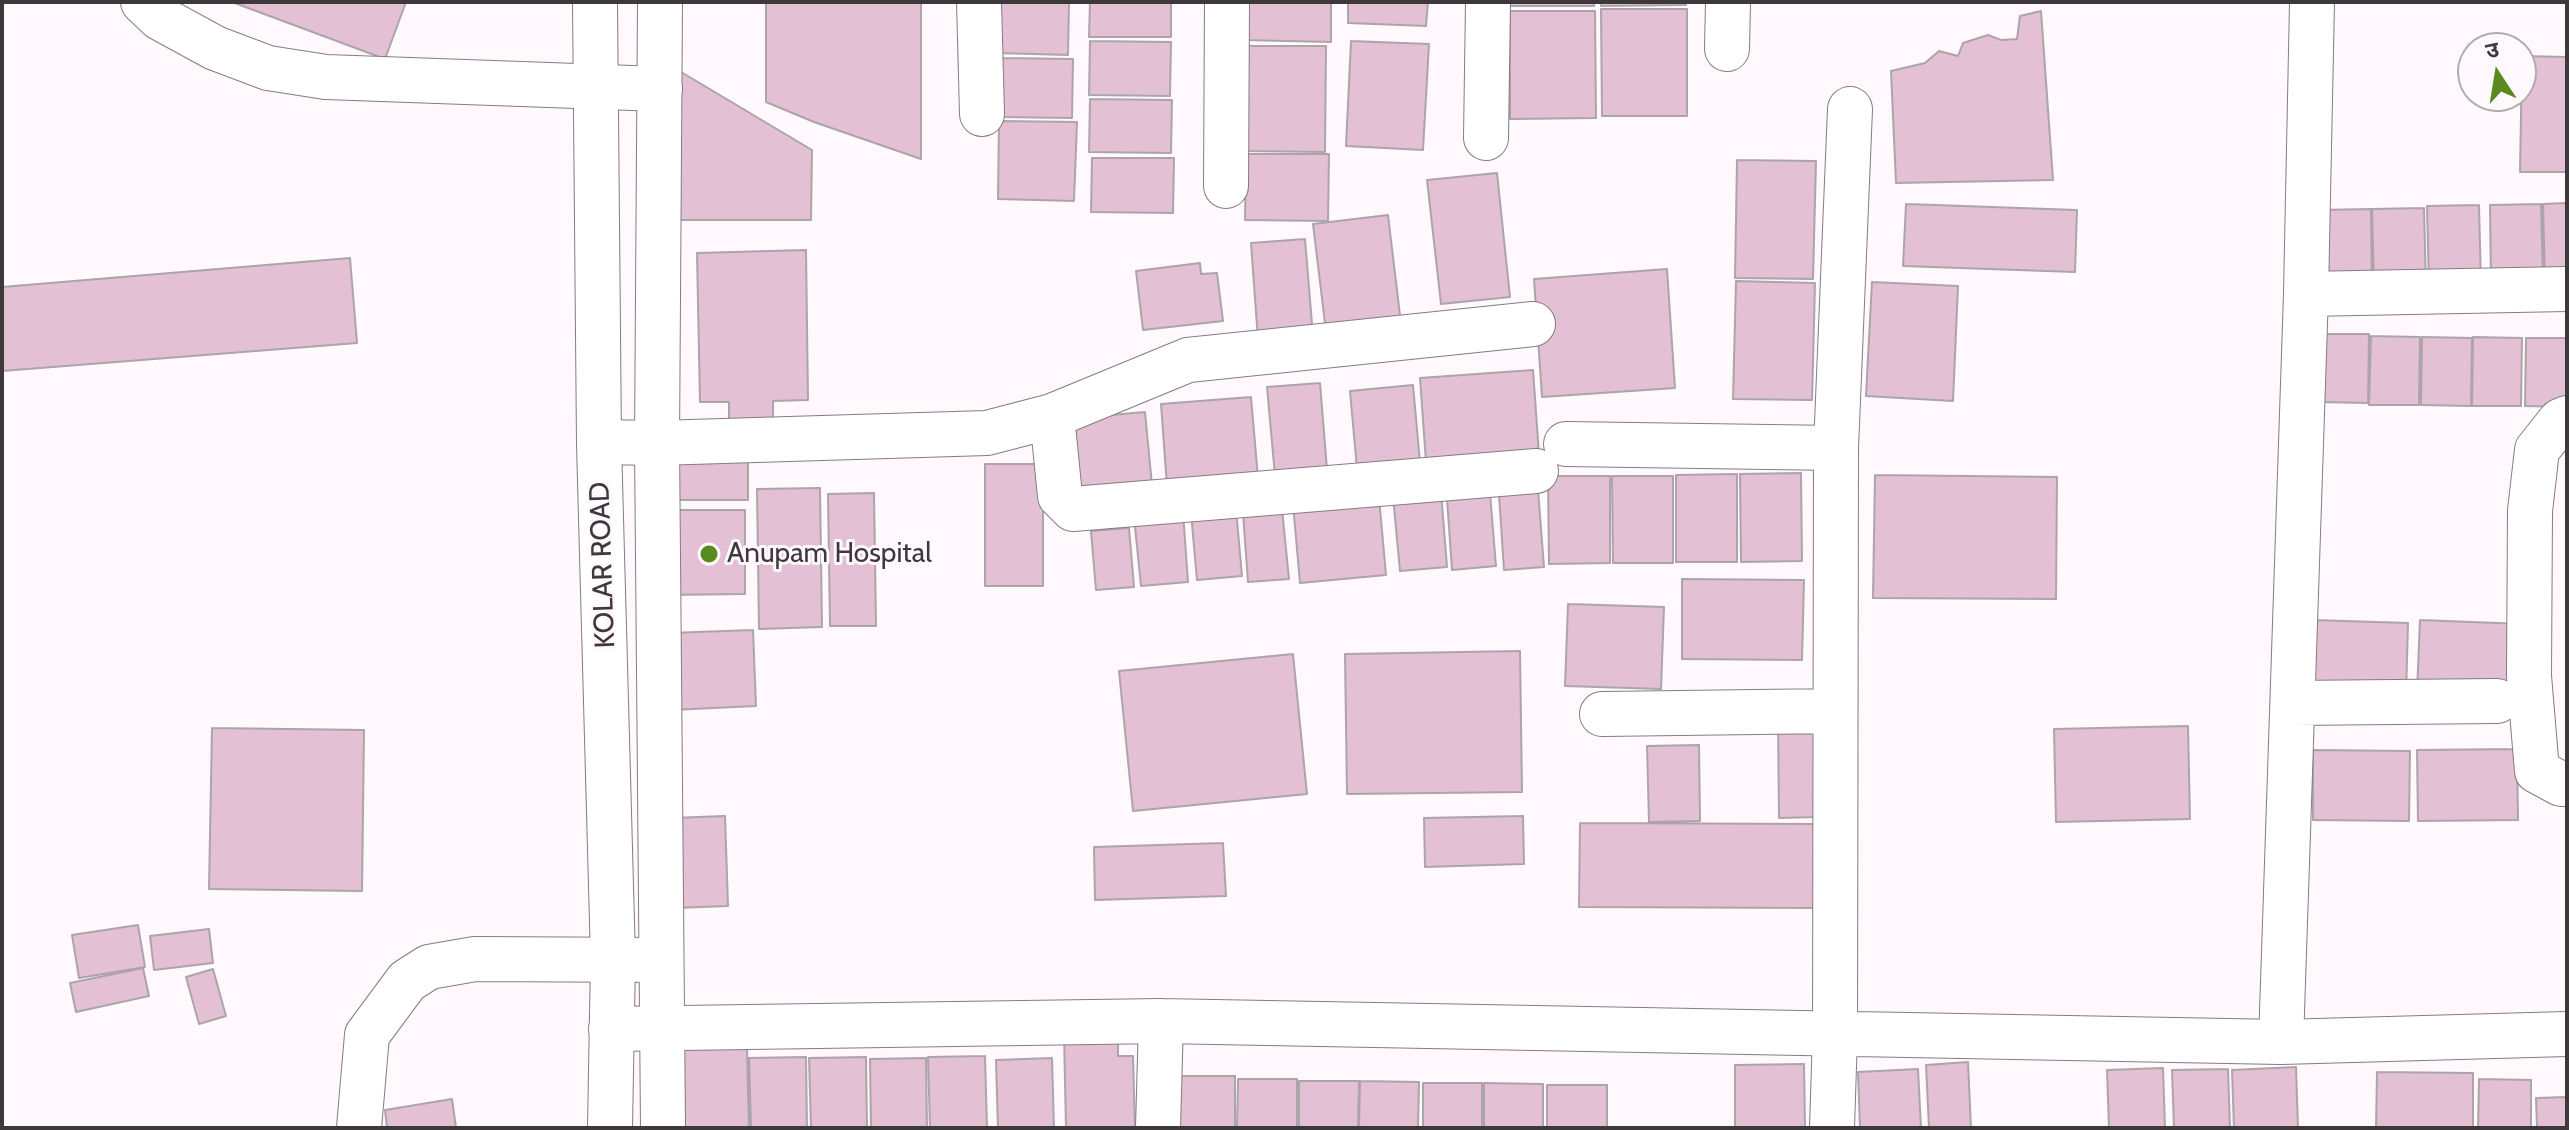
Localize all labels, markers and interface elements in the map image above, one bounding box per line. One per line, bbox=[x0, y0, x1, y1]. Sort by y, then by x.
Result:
north arrow bbox=[2457, 32, 2537, 112]
text: उ bbox=[2483, 35, 2501, 65]
street label: KOLAR ROAD bbox=[583, 481, 623, 649]
place label: Anupam Hospital bbox=[727, 537, 932, 571]
marker: Anupam Hospital bbox=[698, 543, 720, 565]

